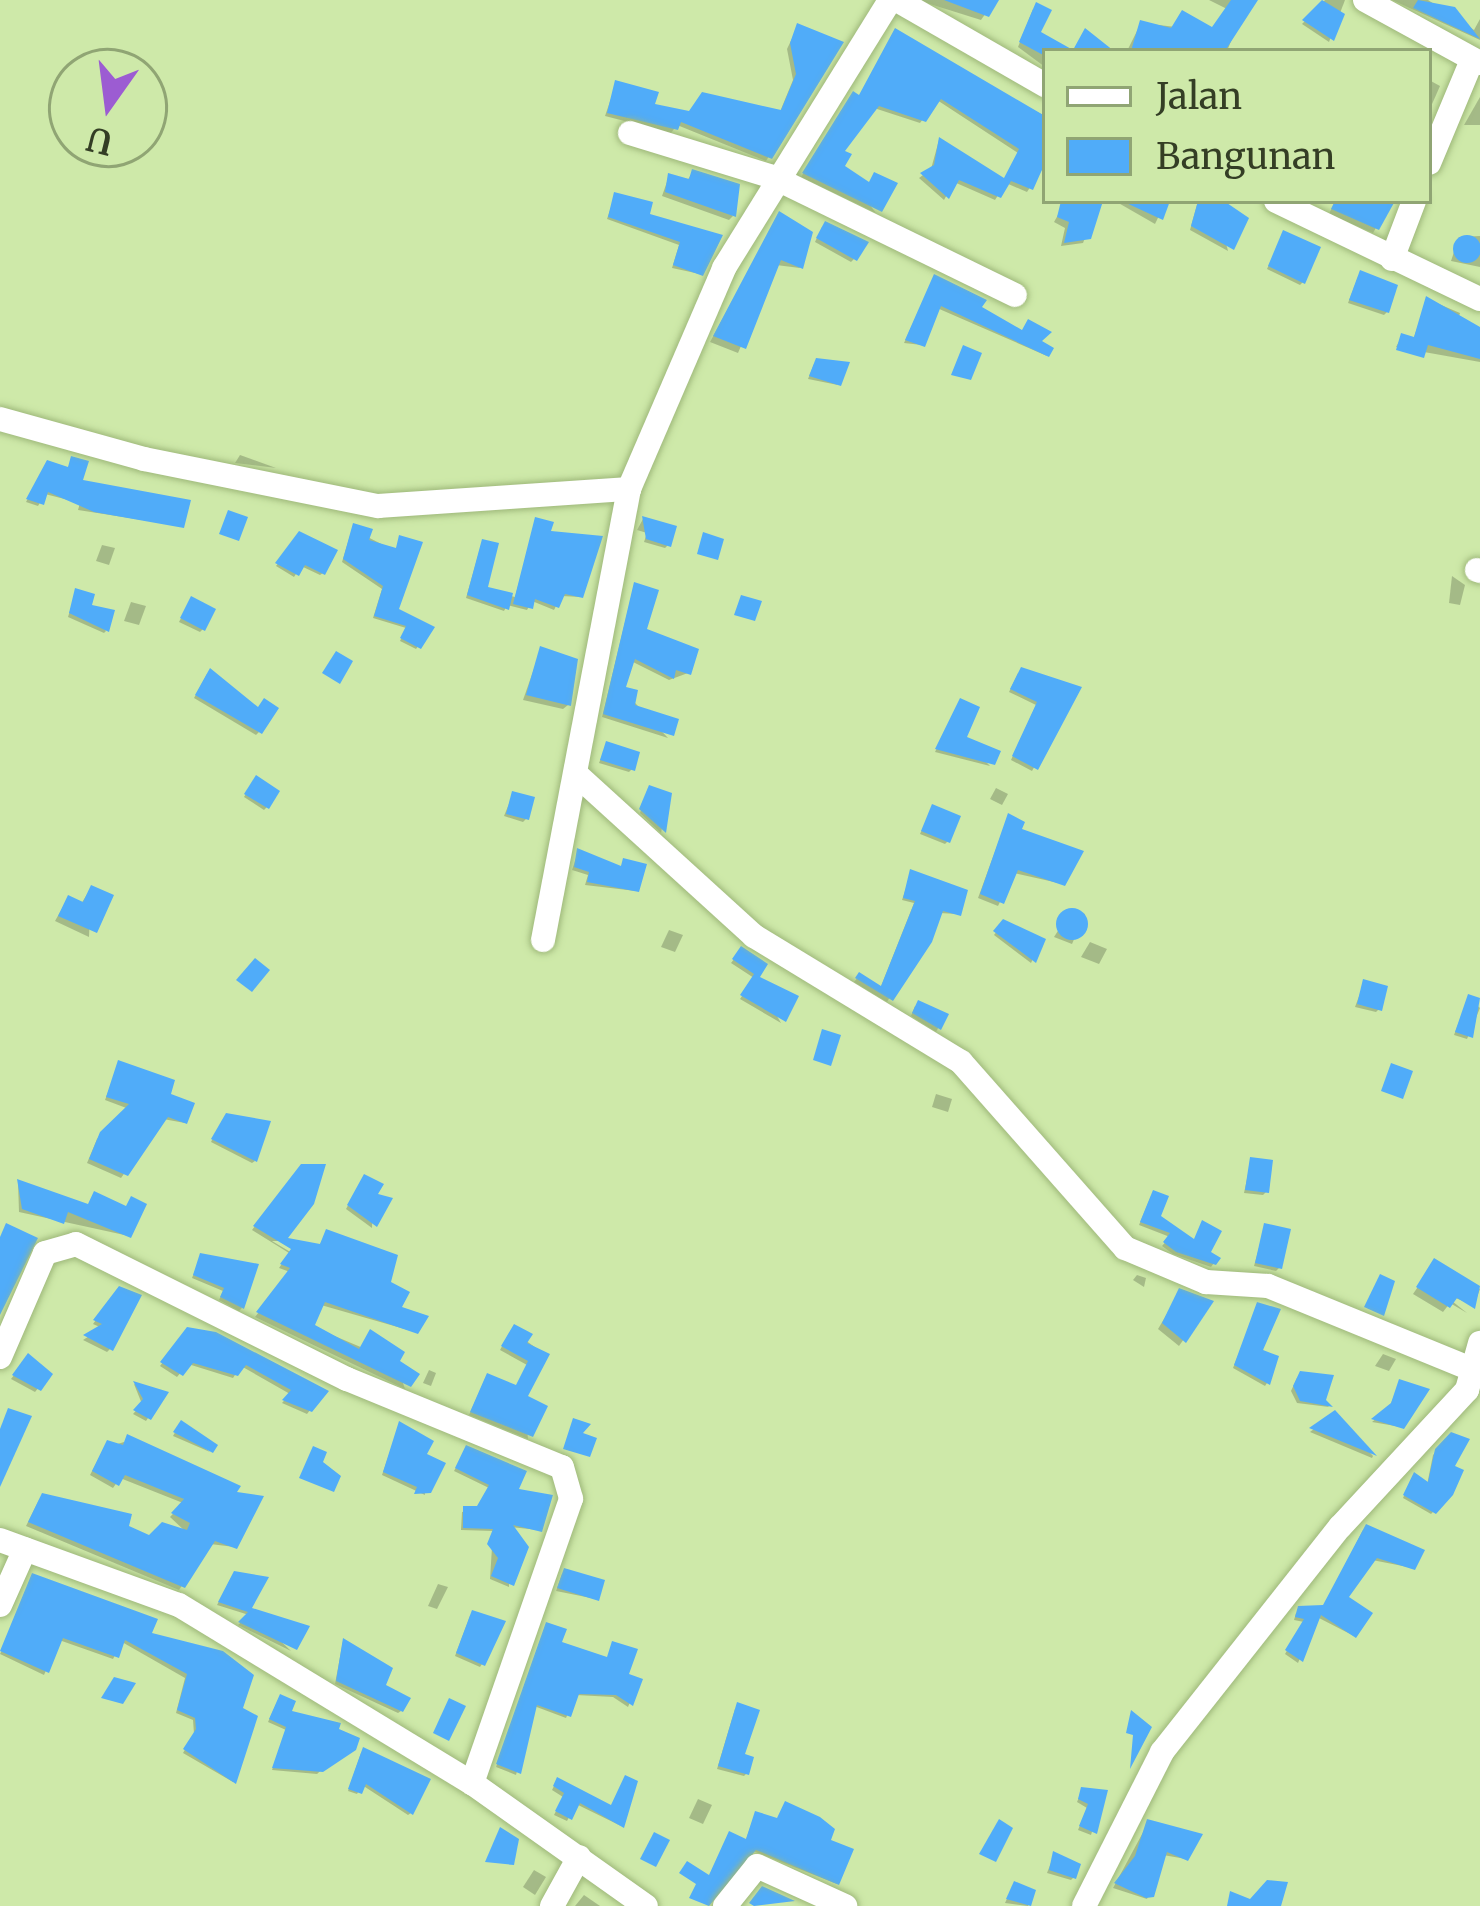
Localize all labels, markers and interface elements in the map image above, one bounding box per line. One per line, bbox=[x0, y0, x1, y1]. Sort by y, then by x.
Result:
north arrow bbox=[48, 48, 168, 168]
legend bbox=[1042, 48, 1432, 204]
text: Jalan bbox=[1156, 74, 1242, 119]
text: U bbox=[83, 118, 117, 163]
text: Bangunan bbox=[1156, 134, 1335, 179]

